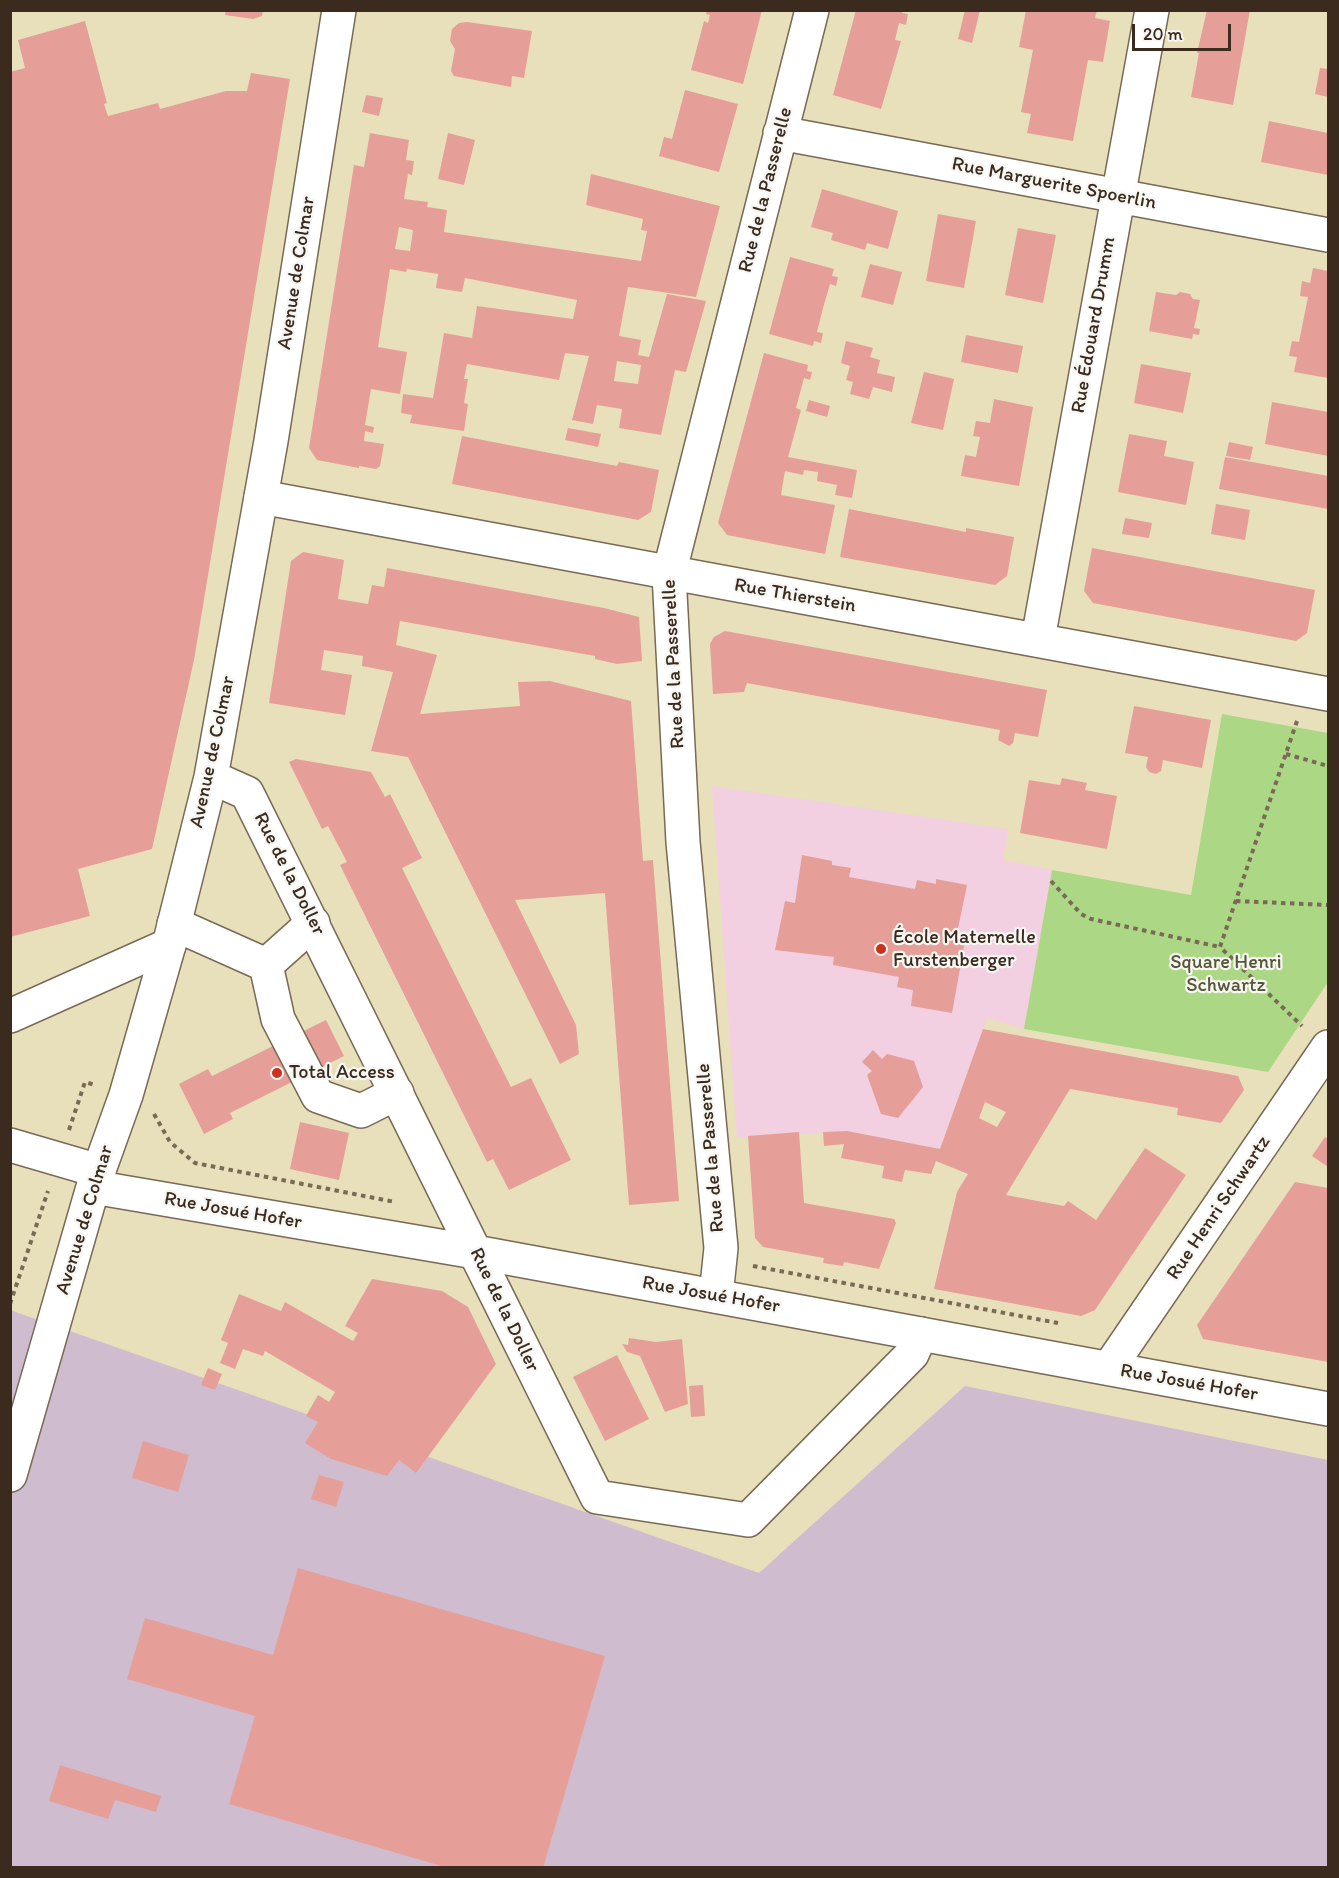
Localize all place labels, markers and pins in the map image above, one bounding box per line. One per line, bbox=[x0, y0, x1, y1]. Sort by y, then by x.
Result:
place label: École Maternelle Furstenberger bbox=[893, 926, 1036, 973]
marker: École Maternelle Furstenberger bbox=[874, 942, 888, 956]
place label: Total Access bbox=[289, 1061, 395, 1085]
marker: Total Access bbox=[270, 1066, 284, 1080]

